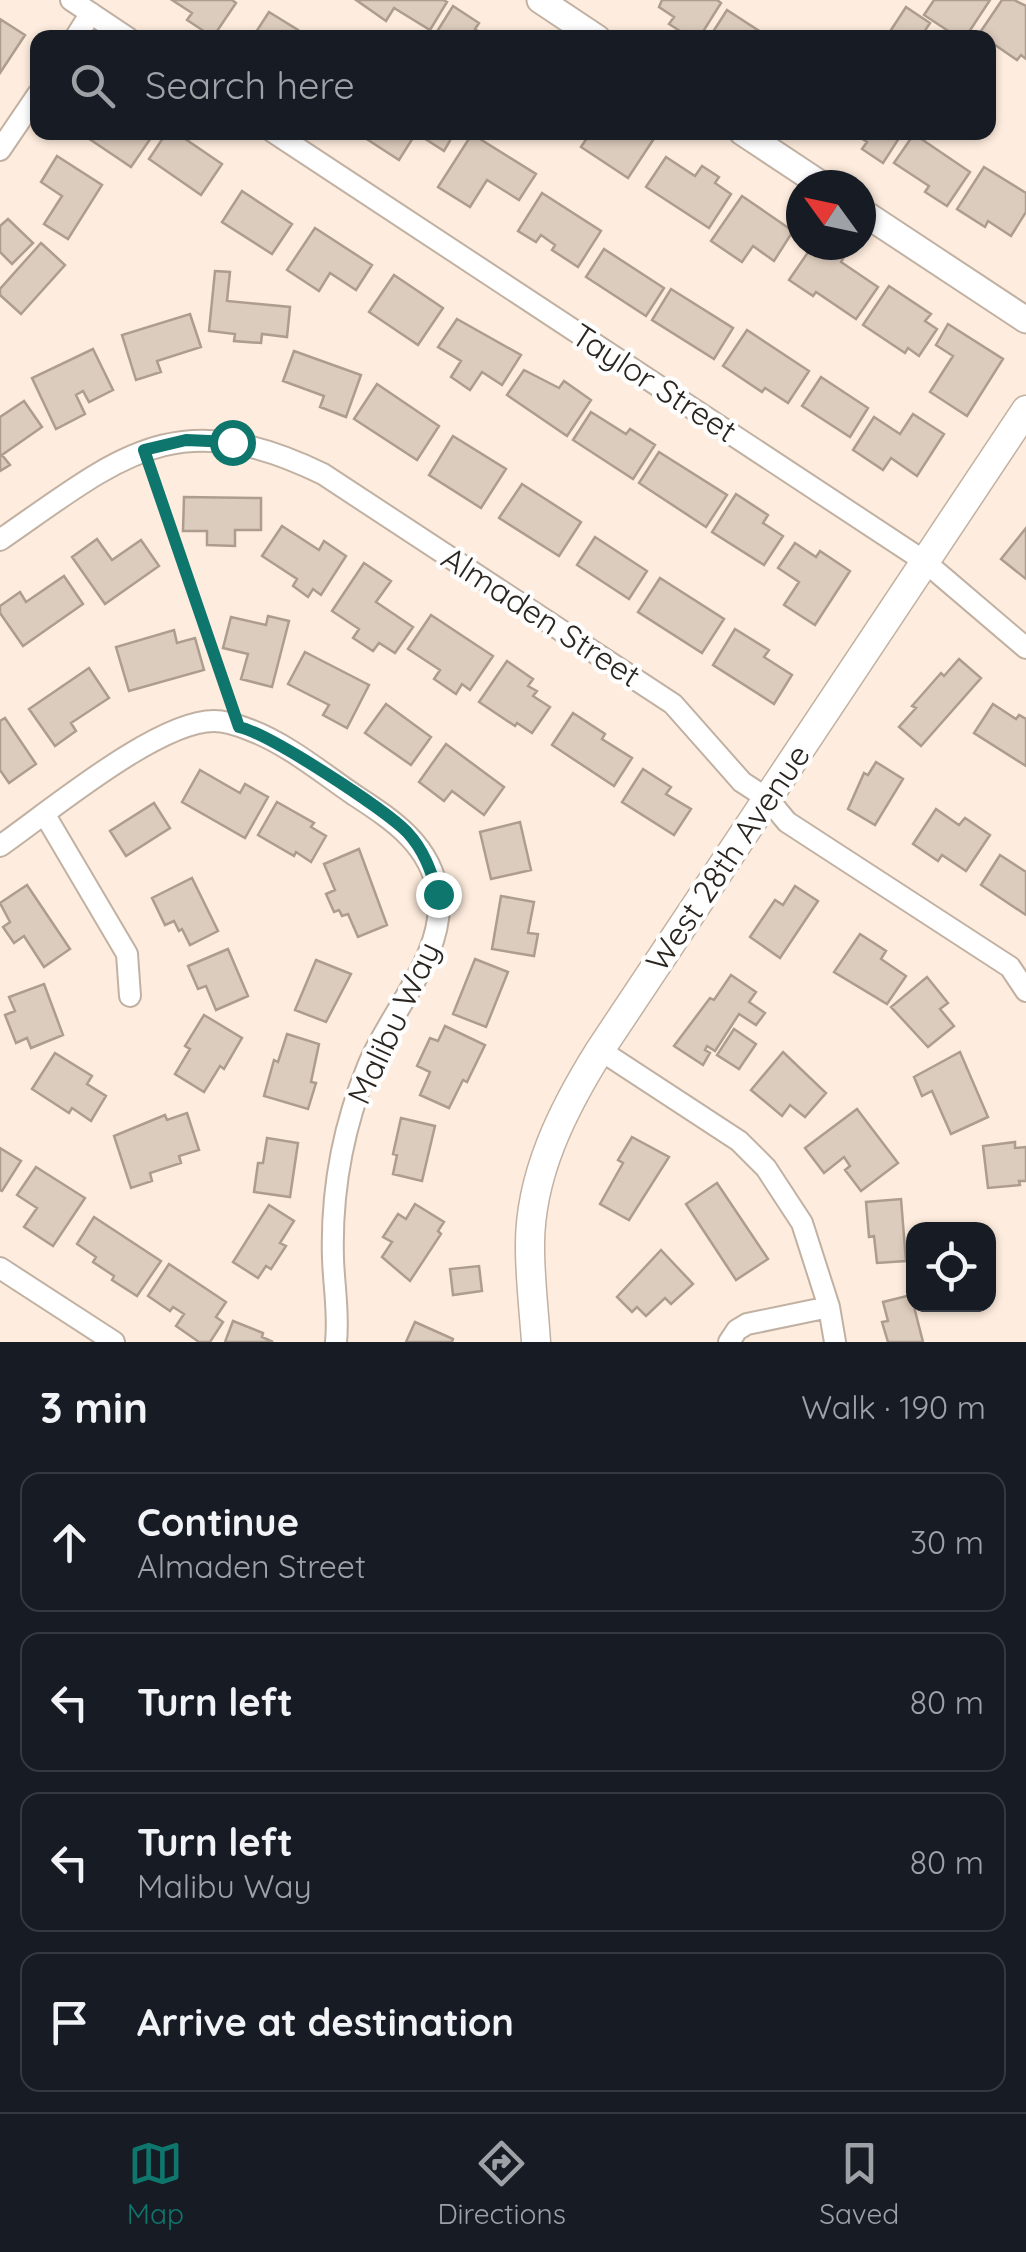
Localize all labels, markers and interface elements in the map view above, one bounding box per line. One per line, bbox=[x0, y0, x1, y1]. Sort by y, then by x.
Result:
search box bbox=[30, 30, 996, 140]
icon: search bbox=[65, 58, 120, 113]
text: Search here bbox=[145, 61, 355, 109]
north arrow bbox=[786, 170, 876, 260]
street label: Taylor Street bbox=[565, 314, 745, 450]
route start bbox=[210, 420, 256, 466]
street label: Almaden Street bbox=[435, 537, 648, 695]
street label: West 28th Avenue bbox=[636, 736, 818, 979]
route end bbox=[416, 872, 462, 918]
street label: Malibu Way bbox=[338, 935, 448, 1110]
map controls bbox=[906, 1222, 996, 1312]
button: locate bbox=[906, 1222, 996, 1312]
text: 3 min bbox=[40, 1381, 148, 1434]
text: Walk · 190 m bbox=[801, 1387, 986, 1427]
text: Continue bbox=[137, 1498, 299, 1546]
icon: ahead bbox=[42, 1515, 97, 1570]
text: 30 m bbox=[910, 1522, 984, 1562]
text: Almaden Street bbox=[137, 1546, 366, 1586]
icon: left bbox=[42, 1675, 97, 1730]
text: Turn left bbox=[137, 1678, 293, 1726]
text: 80 m bbox=[910, 1682, 984, 1722]
text: Turn left bbox=[137, 1818, 293, 1866]
icon: left bbox=[42, 1835, 97, 1890]
text: 80 m bbox=[910, 1842, 984, 1882]
text: Malibu Way bbox=[137, 1866, 312, 1906]
icon: arrive bbox=[42, 1995, 97, 2050]
text: Arrive at destination bbox=[137, 1998, 514, 2046]
tab: Map bbox=[127, 2136, 184, 2231]
tab: Directions bbox=[437, 2136, 566, 2231]
tab: Saved bbox=[819, 2136, 899, 2231]

